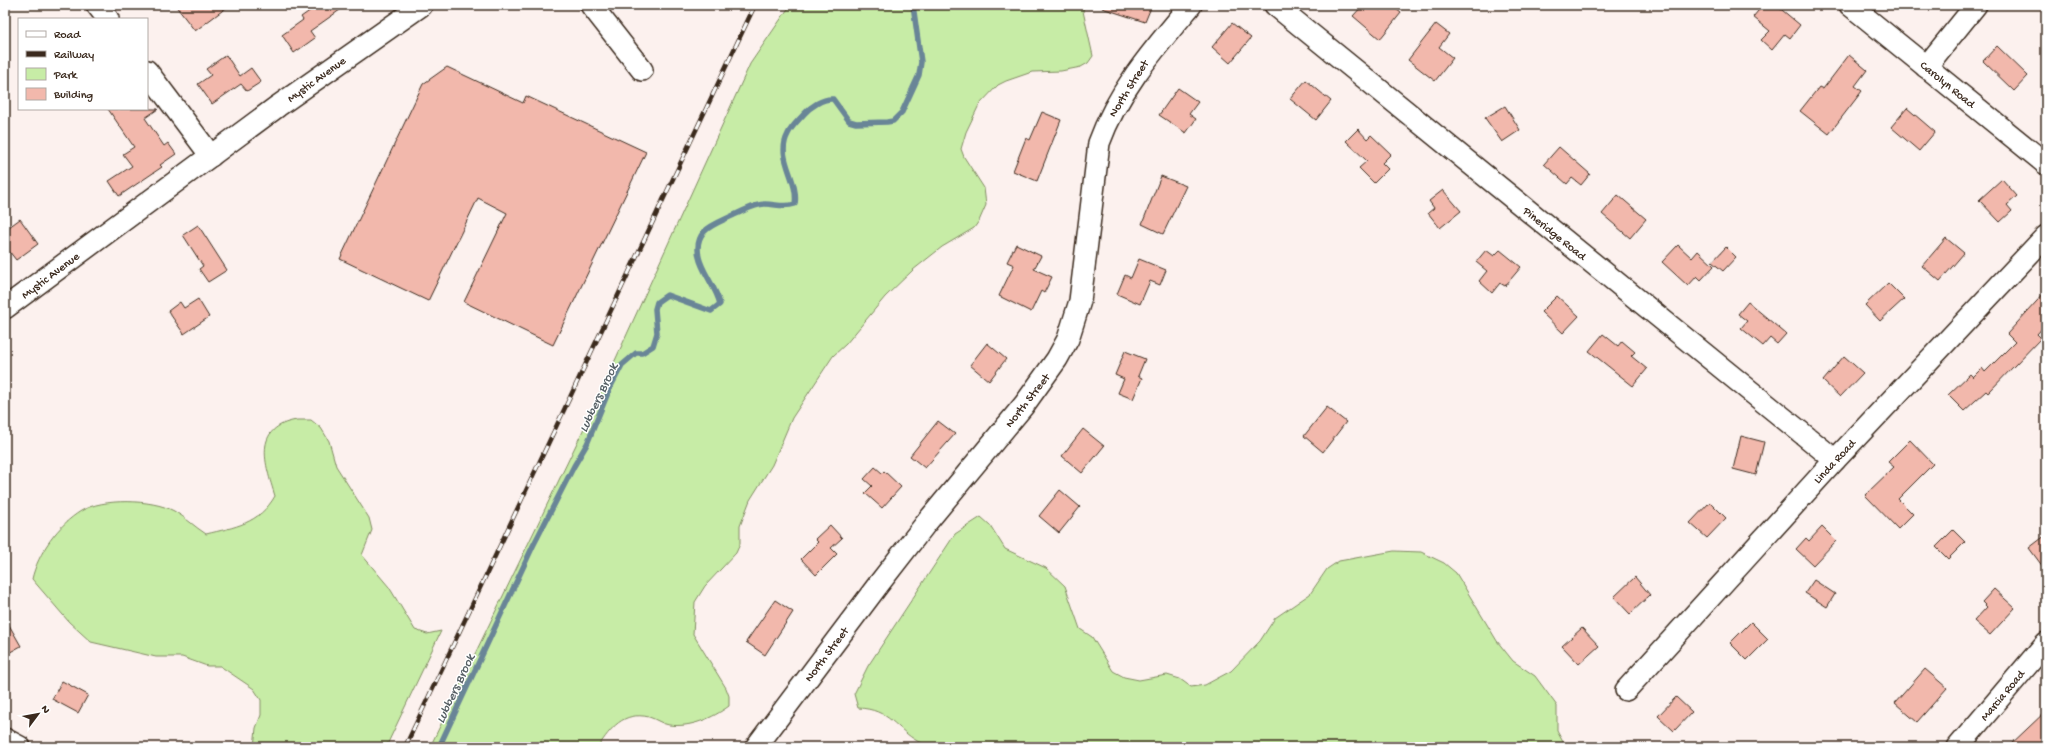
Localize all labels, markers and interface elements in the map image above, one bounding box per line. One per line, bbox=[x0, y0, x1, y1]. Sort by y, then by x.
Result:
legend bbox=[18, 18, 148, 110]
text: Road bbox=[54, 29, 81, 43]
text: Railway bbox=[54, 49, 94, 63]
street label: Mystic Avenue bbox=[285, 54, 350, 107]
street label: North Street bbox=[1107, 57, 1153, 120]
street label: Carolyn Road bbox=[1916, 59, 1978, 113]
text: Park bbox=[53, 69, 79, 83]
text: Building bbox=[53, 89, 93, 103]
street label: Pineridge Road bbox=[1519, 204, 1589, 265]
street label: Mystic Avenue bbox=[19, 250, 84, 303]
water label: Lubbers Brook bbox=[577, 360, 622, 435]
street label: North Street bbox=[1003, 371, 1055, 431]
street label: Linda Road bbox=[1811, 437, 1860, 487]
street label: North Street bbox=[803, 624, 853, 685]
water label: Lubbers Brook bbox=[434, 651, 479, 726]
street label: Marcia Road bbox=[1978, 667, 2029, 724]
north arrow bbox=[18, 694, 58, 734]
text: N bbox=[38, 704, 52, 716]

